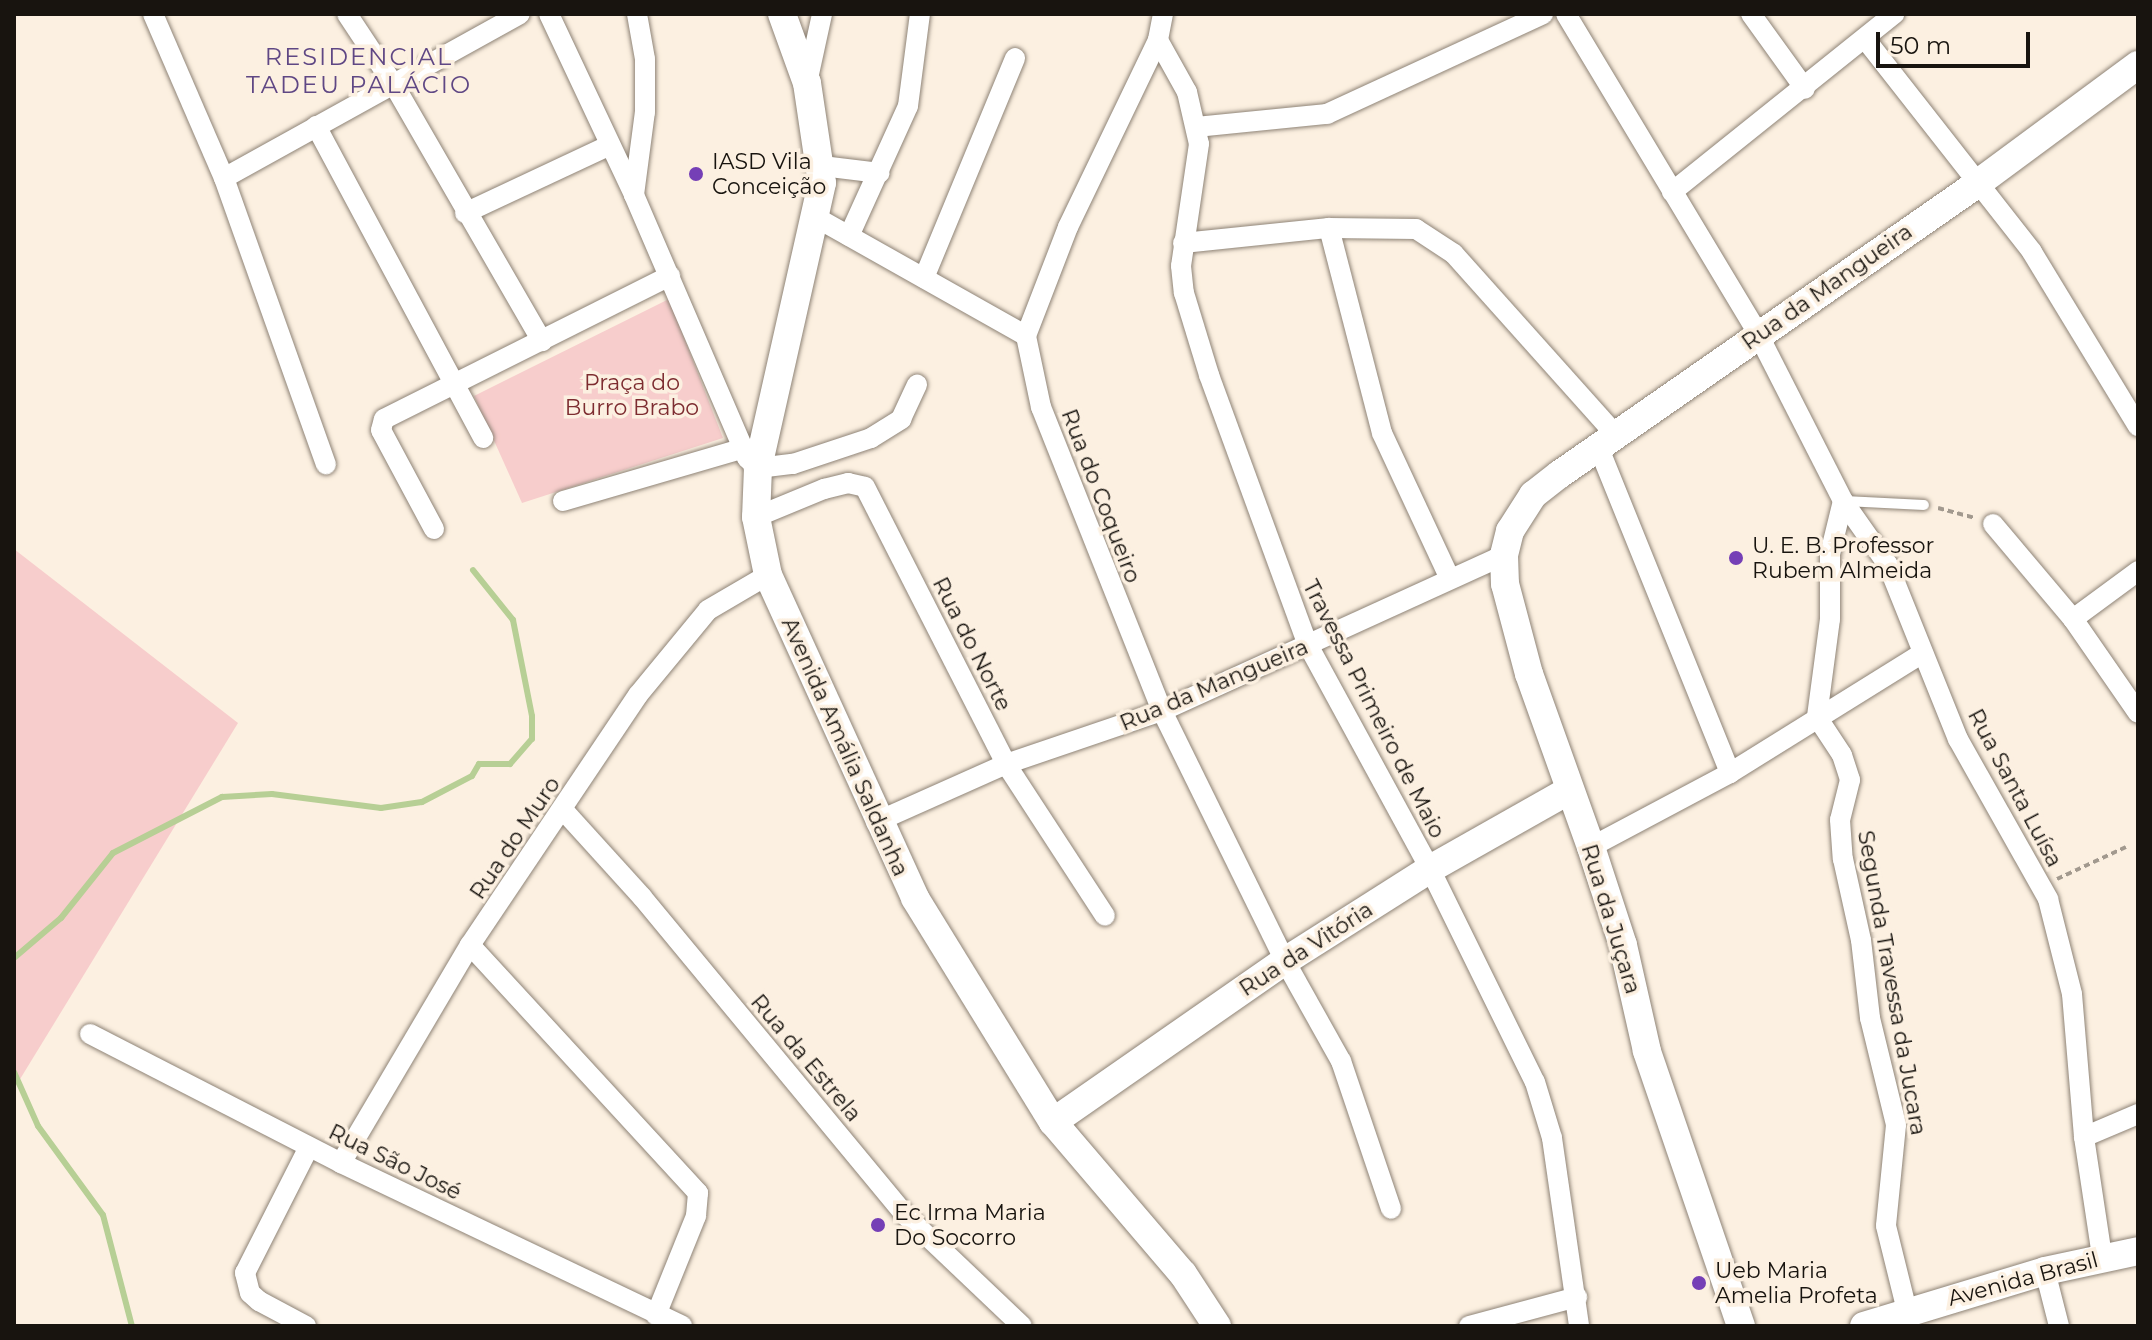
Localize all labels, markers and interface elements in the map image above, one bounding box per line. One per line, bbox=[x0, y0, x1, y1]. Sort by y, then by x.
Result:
scale bar bbox=[1880, 16, 2034, 66]
text: 50 m bbox=[1890, 31, 1951, 60]
district label: RESIDENCIAL TADEU PALÁCIO bbox=[246, 43, 472, 99]
place label: IASD Vila Conceição bbox=[712, 148, 826, 200]
marker: IASD Vila Conceição bbox=[687, 165, 705, 183]
street label: Rua da Mangueira bbox=[1737, 218, 1917, 356]
park label: Praça do Burro Brabo bbox=[565, 369, 699, 420]
street label: Rua do Coqueiro bbox=[1056, 405, 1146, 587]
place label: U. E. B. Professor Rubem Almeida bbox=[1752, 532, 1934, 584]
marker: U. E. B. Professor Rubem Almeida bbox=[1727, 549, 1745, 567]
street label: Rua do Norte bbox=[927, 573, 1017, 715]
street label: Travessa Primeiro de Maio bbox=[1297, 575, 1451, 843]
street label: Avenida Amália Saldanha bbox=[776, 614, 914, 880]
street label: Rua da Mangueira bbox=[1116, 633, 1312, 737]
street label: Rua Santa Luísa bbox=[1962, 704, 2068, 872]
street label: Rua do Muro bbox=[464, 772, 566, 904]
street label: Segunda Travessa da Jucara bbox=[1852, 829, 1932, 1137]
street label: Rua da Juçara bbox=[1576, 841, 1646, 997]
street label: Rua da Vitória bbox=[1234, 896, 1378, 1002]
street label: Rua da Estrela bbox=[745, 989, 867, 1127]
street label: Rua São José bbox=[324, 1118, 466, 1206]
place label: Ec Irma Maria Do Socorro bbox=[894, 1199, 1046, 1250]
marker: Ec Irma Maria Do Socorro bbox=[869, 1216, 887, 1234]
street label: Avenida Brasil bbox=[1945, 1246, 2101, 1312]
place label: Ueb Maria Amelia Profeta bbox=[1715, 1257, 1878, 1308]
marker: Ueb Maria Amelia Profeta bbox=[1690, 1274, 1708, 1292]

